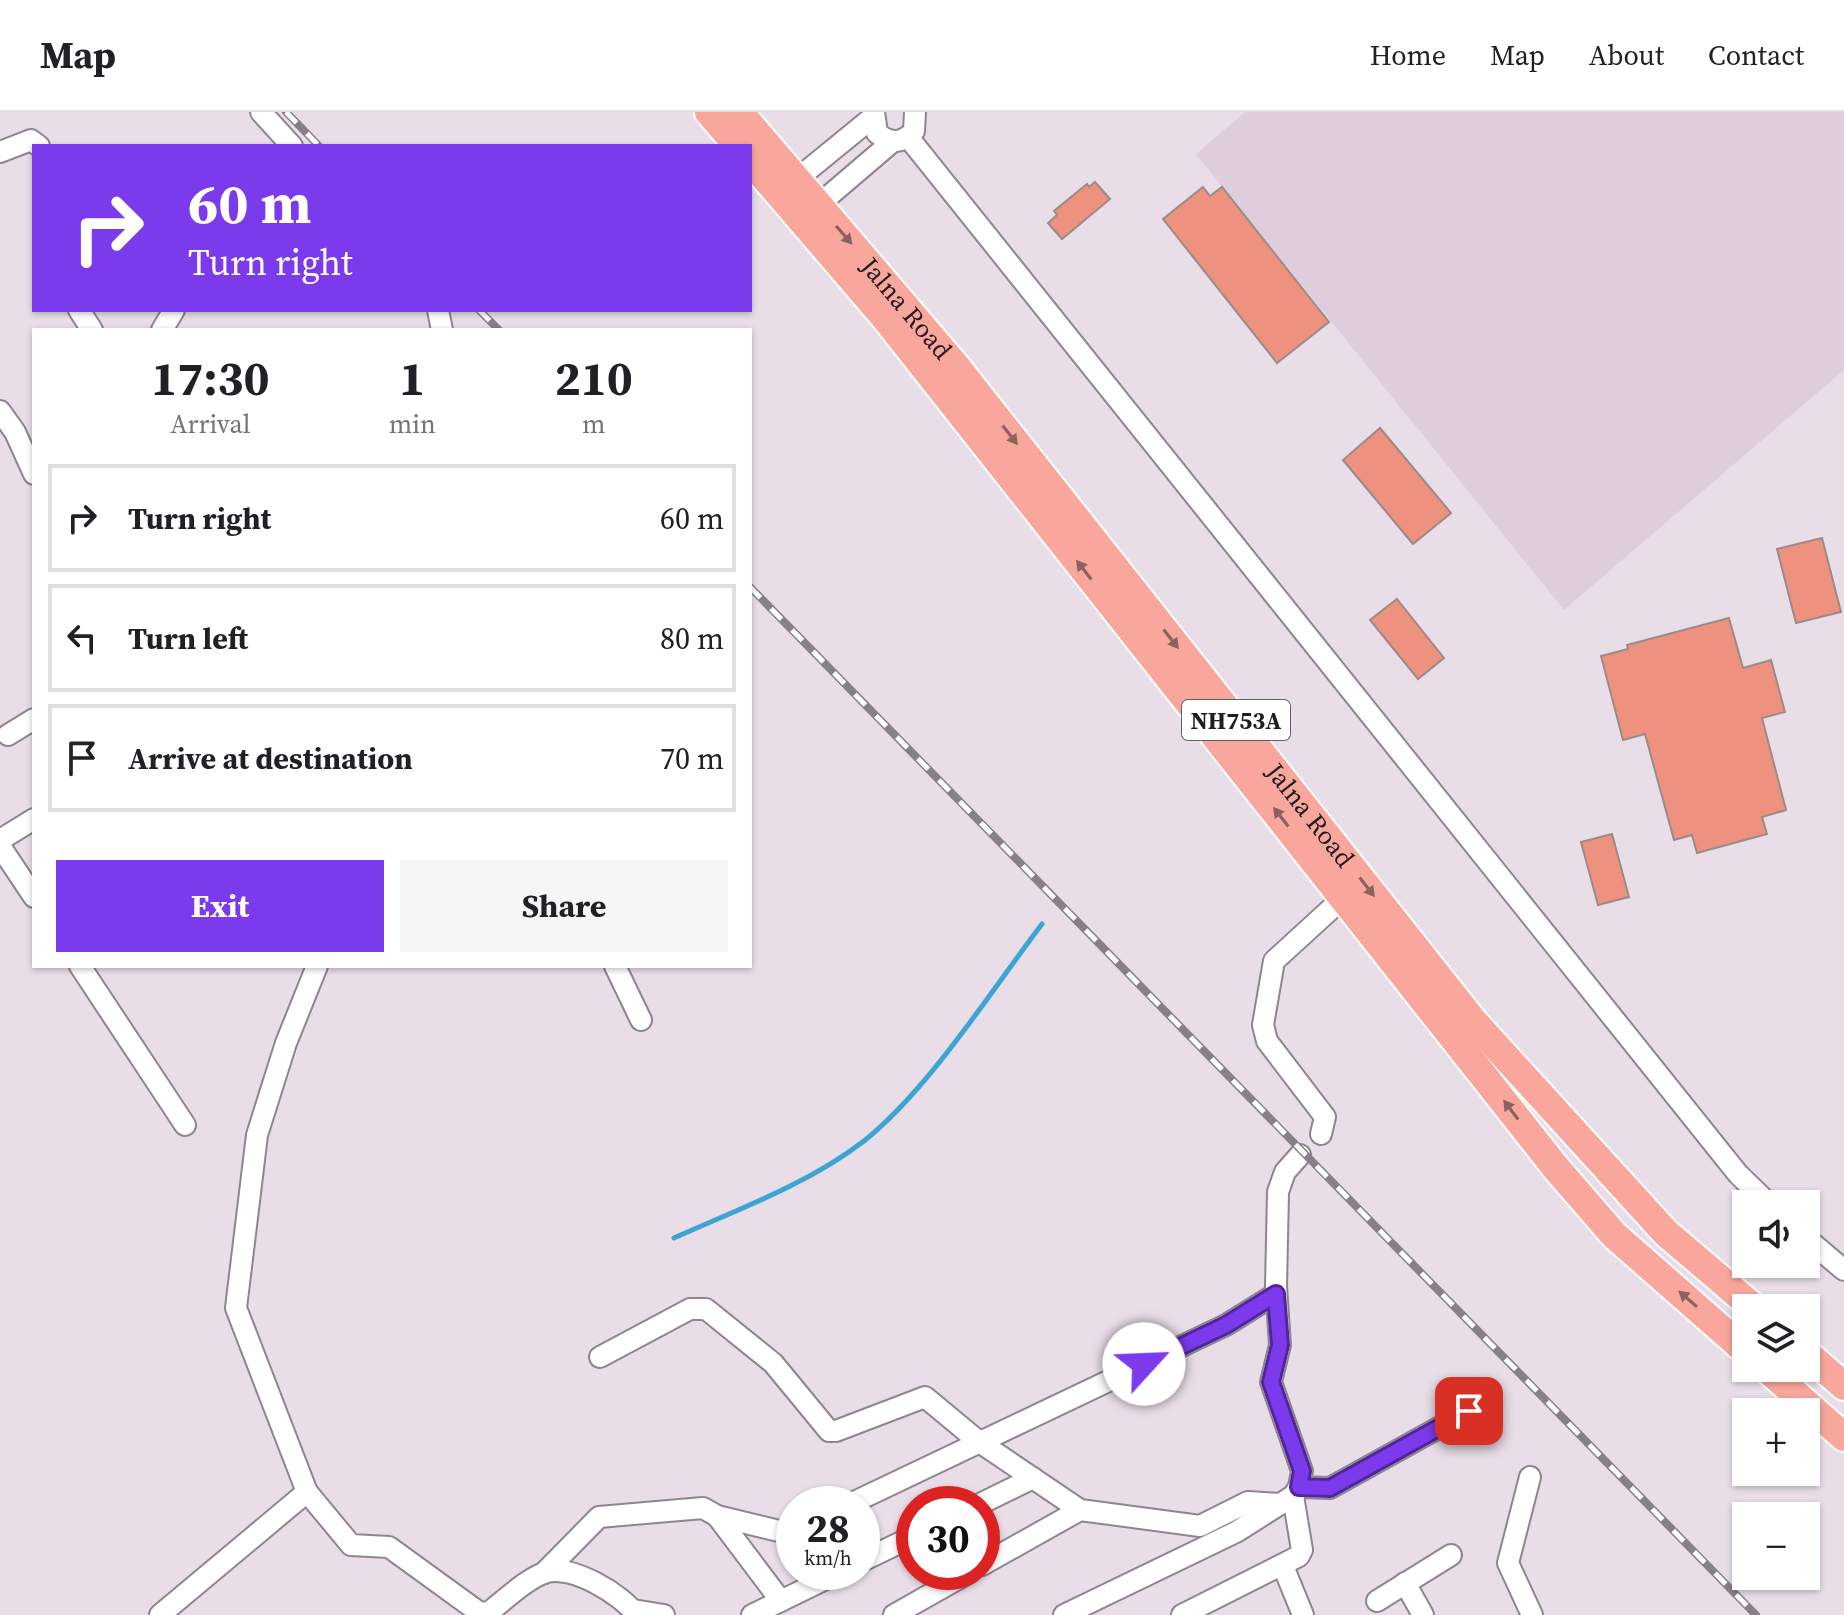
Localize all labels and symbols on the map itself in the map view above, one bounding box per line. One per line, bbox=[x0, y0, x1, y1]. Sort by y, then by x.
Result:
one-way arrow bbox=[835, 225, 852, 245]
street label: Jalna Road bbox=[852, 249, 961, 367]
one-way arrow bbox=[1002, 425, 1018, 445]
one-way arrow bbox=[1077, 560, 1093, 580]
one-way arrow bbox=[1163, 629, 1179, 649]
road number: NH753A bbox=[1182, 700, 1290, 740]
street label: Jalna Road bbox=[1257, 754, 1363, 875]
one-way arrow bbox=[1273, 807, 1289, 827]
one-way arrow bbox=[1359, 877, 1375, 897]
one-way arrow bbox=[1503, 1099, 1519, 1120]
one-way arrow bbox=[1678, 1291, 1698, 1308]
position arrow bbox=[1102, 1322, 1186, 1406]
pin bbox=[1435, 1377, 1503, 1445]
speed limit sign: 30 bbox=[896, 1486, 1000, 1590]

